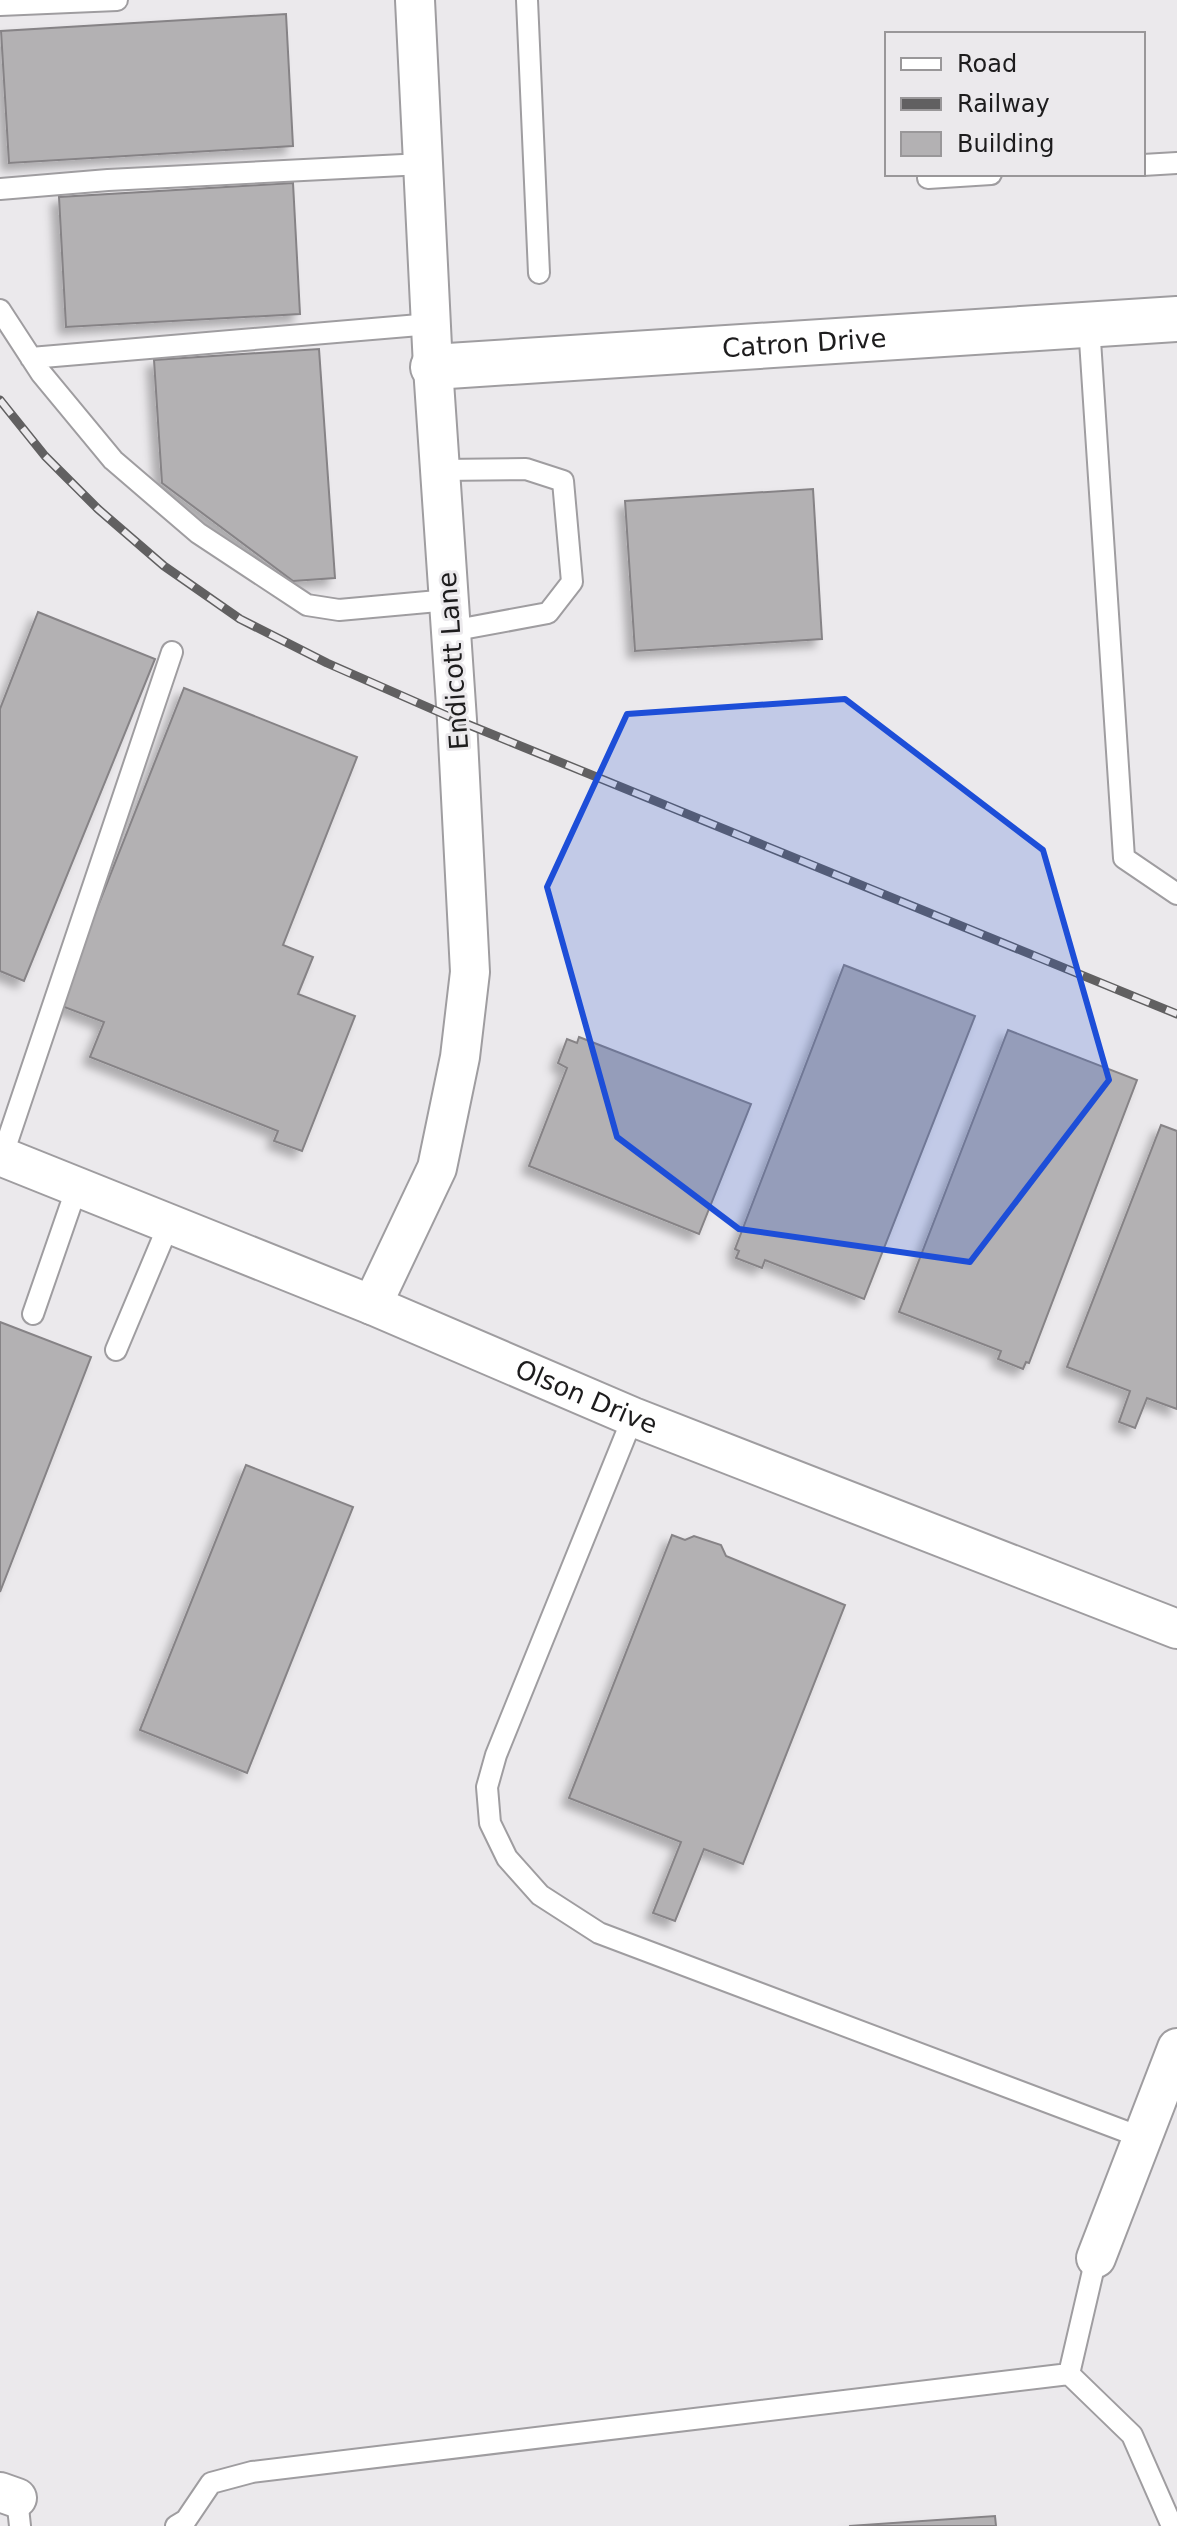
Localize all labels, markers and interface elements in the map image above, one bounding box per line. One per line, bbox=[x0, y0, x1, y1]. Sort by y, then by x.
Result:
legend bbox=[885, 32, 1145, 176]
text: Road bbox=[957, 50, 1017, 78]
text: Railway bbox=[957, 90, 1050, 118]
text: Building bbox=[957, 130, 1054, 158]
street label: Catron Drive bbox=[721, 323, 887, 363]
street label: Endicott Lane bbox=[432, 571, 474, 751]
street label: Olson Drive bbox=[511, 1353, 662, 1440]

